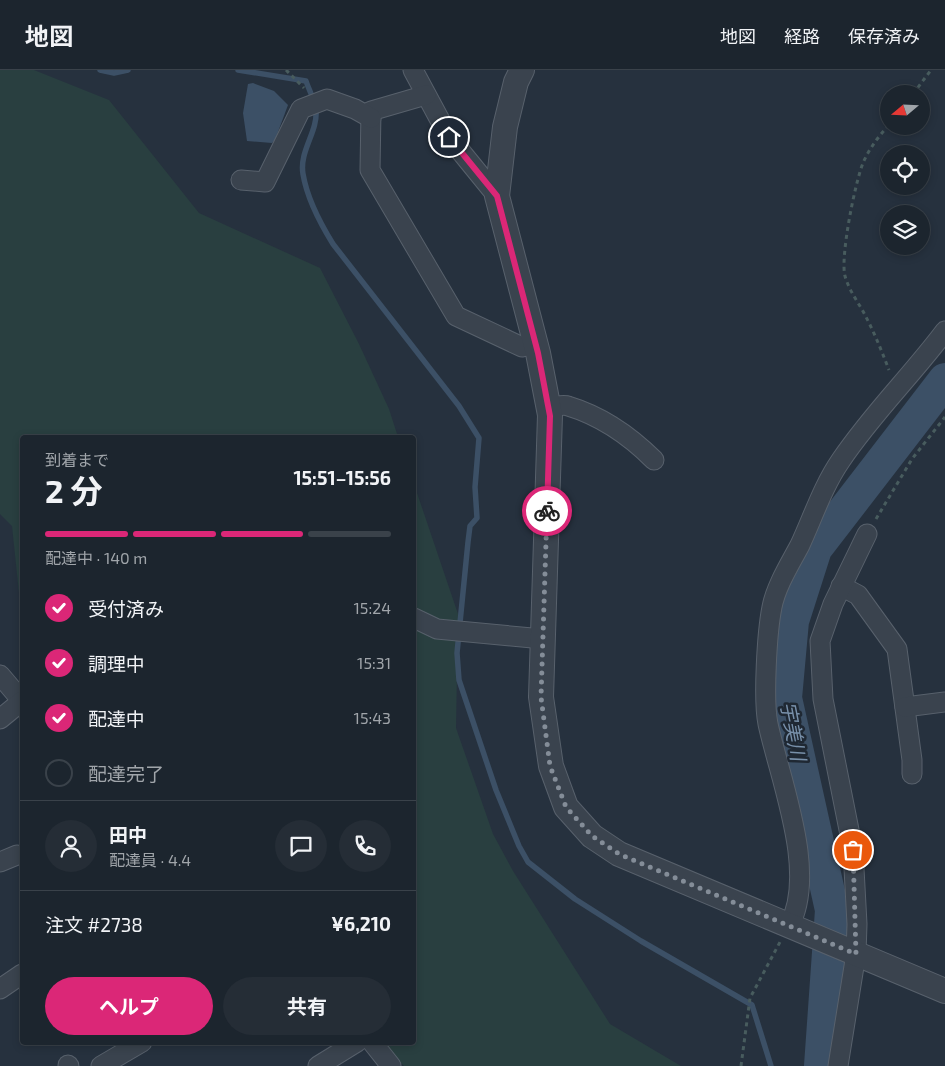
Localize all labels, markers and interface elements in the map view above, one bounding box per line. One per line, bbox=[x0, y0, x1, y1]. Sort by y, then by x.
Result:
text: 地図 bbox=[25, 21, 73, 50]
text: 地図 bbox=[720, 25, 756, 47]
text: 経路 bbox=[784, 25, 820, 47]
text: 保存済み bbox=[848, 25, 920, 47]
north arrow bbox=[880, 85, 930, 135]
map controls bbox=[880, 85, 930, 255]
pin bbox=[428, 116, 470, 158]
icon: home bbox=[435, 123, 463, 151]
button: locate bbox=[880, 145, 930, 195]
button: layers bbox=[880, 205, 930, 255]
text: 到着まで bbox=[45, 450, 109, 469]
text: 15:51–15:56 bbox=[293, 466, 391, 489]
text: 2 分 bbox=[45, 471, 103, 509]
courier bbox=[522, 486, 572, 536]
icon: bike bbox=[533, 497, 561, 525]
text: 配達中 · 140 m bbox=[45, 548, 147, 567]
icon: check bbox=[45, 594, 73, 622]
text: 受付済み bbox=[88, 597, 164, 620]
text: 15:24 bbox=[353, 598, 391, 617]
icon: check bbox=[45, 649, 73, 677]
text: 調理中 bbox=[88, 652, 145, 675]
text: 15:31 bbox=[357, 653, 391, 672]
water label: 宇美川 bbox=[776, 699, 812, 765]
icon: check bbox=[45, 704, 73, 732]
text: 配達中 bbox=[88, 707, 145, 730]
text: 15:43 bbox=[354, 708, 391, 727]
text: 配達完了 bbox=[88, 762, 164, 785]
button: person bbox=[45, 820, 97, 872]
button: chat bbox=[275, 820, 327, 872]
button: phone bbox=[339, 820, 391, 872]
text: 田中 bbox=[109, 823, 147, 846]
pin bbox=[832, 829, 874, 871]
icon: bag bbox=[839, 836, 867, 864]
text: 配達員 · 4.4 bbox=[109, 850, 191, 869]
text: ¥6,210 bbox=[331, 912, 391, 935]
text: 注文 #2738 bbox=[45, 913, 143, 936]
button: ヘルプ bbox=[45, 977, 213, 1035]
button: 共有 bbox=[223, 977, 391, 1035]

